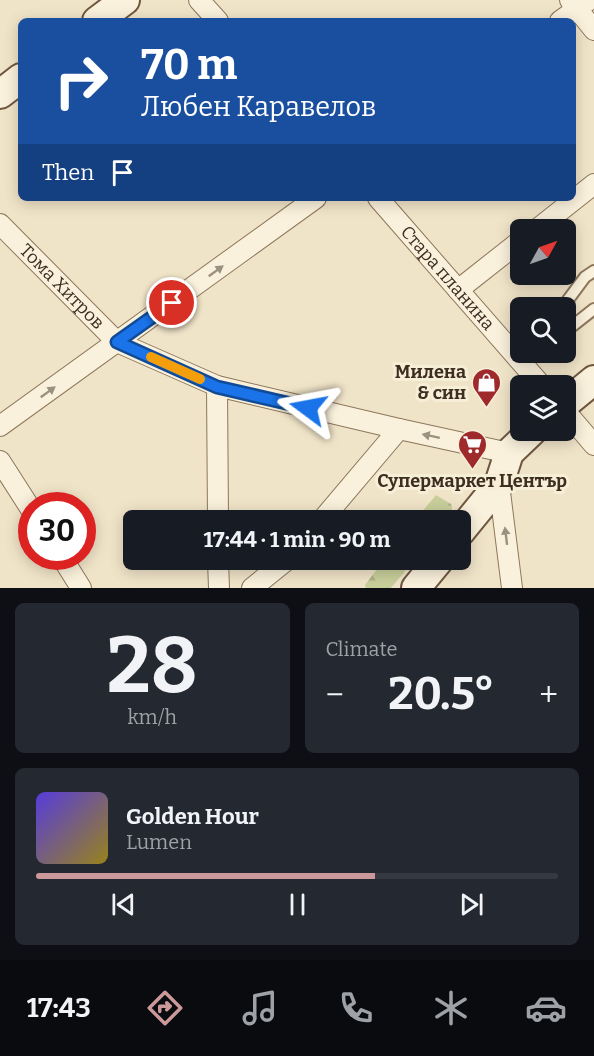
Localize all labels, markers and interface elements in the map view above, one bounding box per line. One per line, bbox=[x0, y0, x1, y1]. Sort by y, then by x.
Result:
text: 70 m bbox=[141, 40, 237, 90]
icon: right bbox=[42, 42, 120, 120]
text: Любен Каравелов bbox=[141, 91, 376, 123]
icon: arrive bbox=[106, 156, 139, 189]
text: Then bbox=[42, 159, 94, 186]
north arrow bbox=[510, 219, 576, 285]
map controls bbox=[510, 219, 576, 441]
street label: Стара планина bbox=[396, 221, 499, 335]
street label: Тома Хитров bbox=[15, 239, 109, 334]
one-way arrow bbox=[208, 265, 223, 277]
pin bbox=[146, 277, 197, 328]
icon: arrive bbox=[155, 286, 188, 319]
button: search bbox=[510, 297, 576, 363]
place label: Милена & син bbox=[395, 361, 466, 404]
shop icon: Милена & син bbox=[471, 366, 503, 408]
button: layers bbox=[510, 375, 576, 441]
position arrow bbox=[276, 376, 340, 440]
one-way arrow bbox=[39, 386, 55, 398]
supermarket icon: Супермаркет Център bbox=[456, 428, 488, 470]
one-way arrow bbox=[421, 431, 440, 440]
place label: Супермаркет Център bbox=[377, 470, 567, 492]
speed limit sign: 30 bbox=[18, 492, 96, 570]
text: 17:44 · 1 min · 90 m bbox=[204, 526, 390, 553]
one-way arrow bbox=[501, 526, 510, 545]
text: 28 bbox=[107, 619, 198, 713]
text: Climate bbox=[326, 637, 397, 661]
text: 20.5° bbox=[388, 667, 495, 721]
text: − bbox=[326, 675, 344, 715]
text: + bbox=[539, 675, 558, 715]
text: km/h bbox=[128, 705, 177, 729]
text: Golden Hour bbox=[126, 803, 259, 830]
text: Lumen bbox=[126, 830, 192, 854]
icon: previous bbox=[107, 888, 140, 921]
icon: pause bbox=[281, 888, 314, 921]
icon: next bbox=[455, 888, 488, 921]
icon: directions bbox=[144, 987, 186, 1029]
icon: music bbox=[239, 987, 281, 1029]
icon: phone bbox=[335, 987, 377, 1029]
icon: climate bbox=[430, 987, 472, 1029]
icon: car bbox=[525, 987, 567, 1029]
text: 17:43 bbox=[27, 992, 91, 1024]

